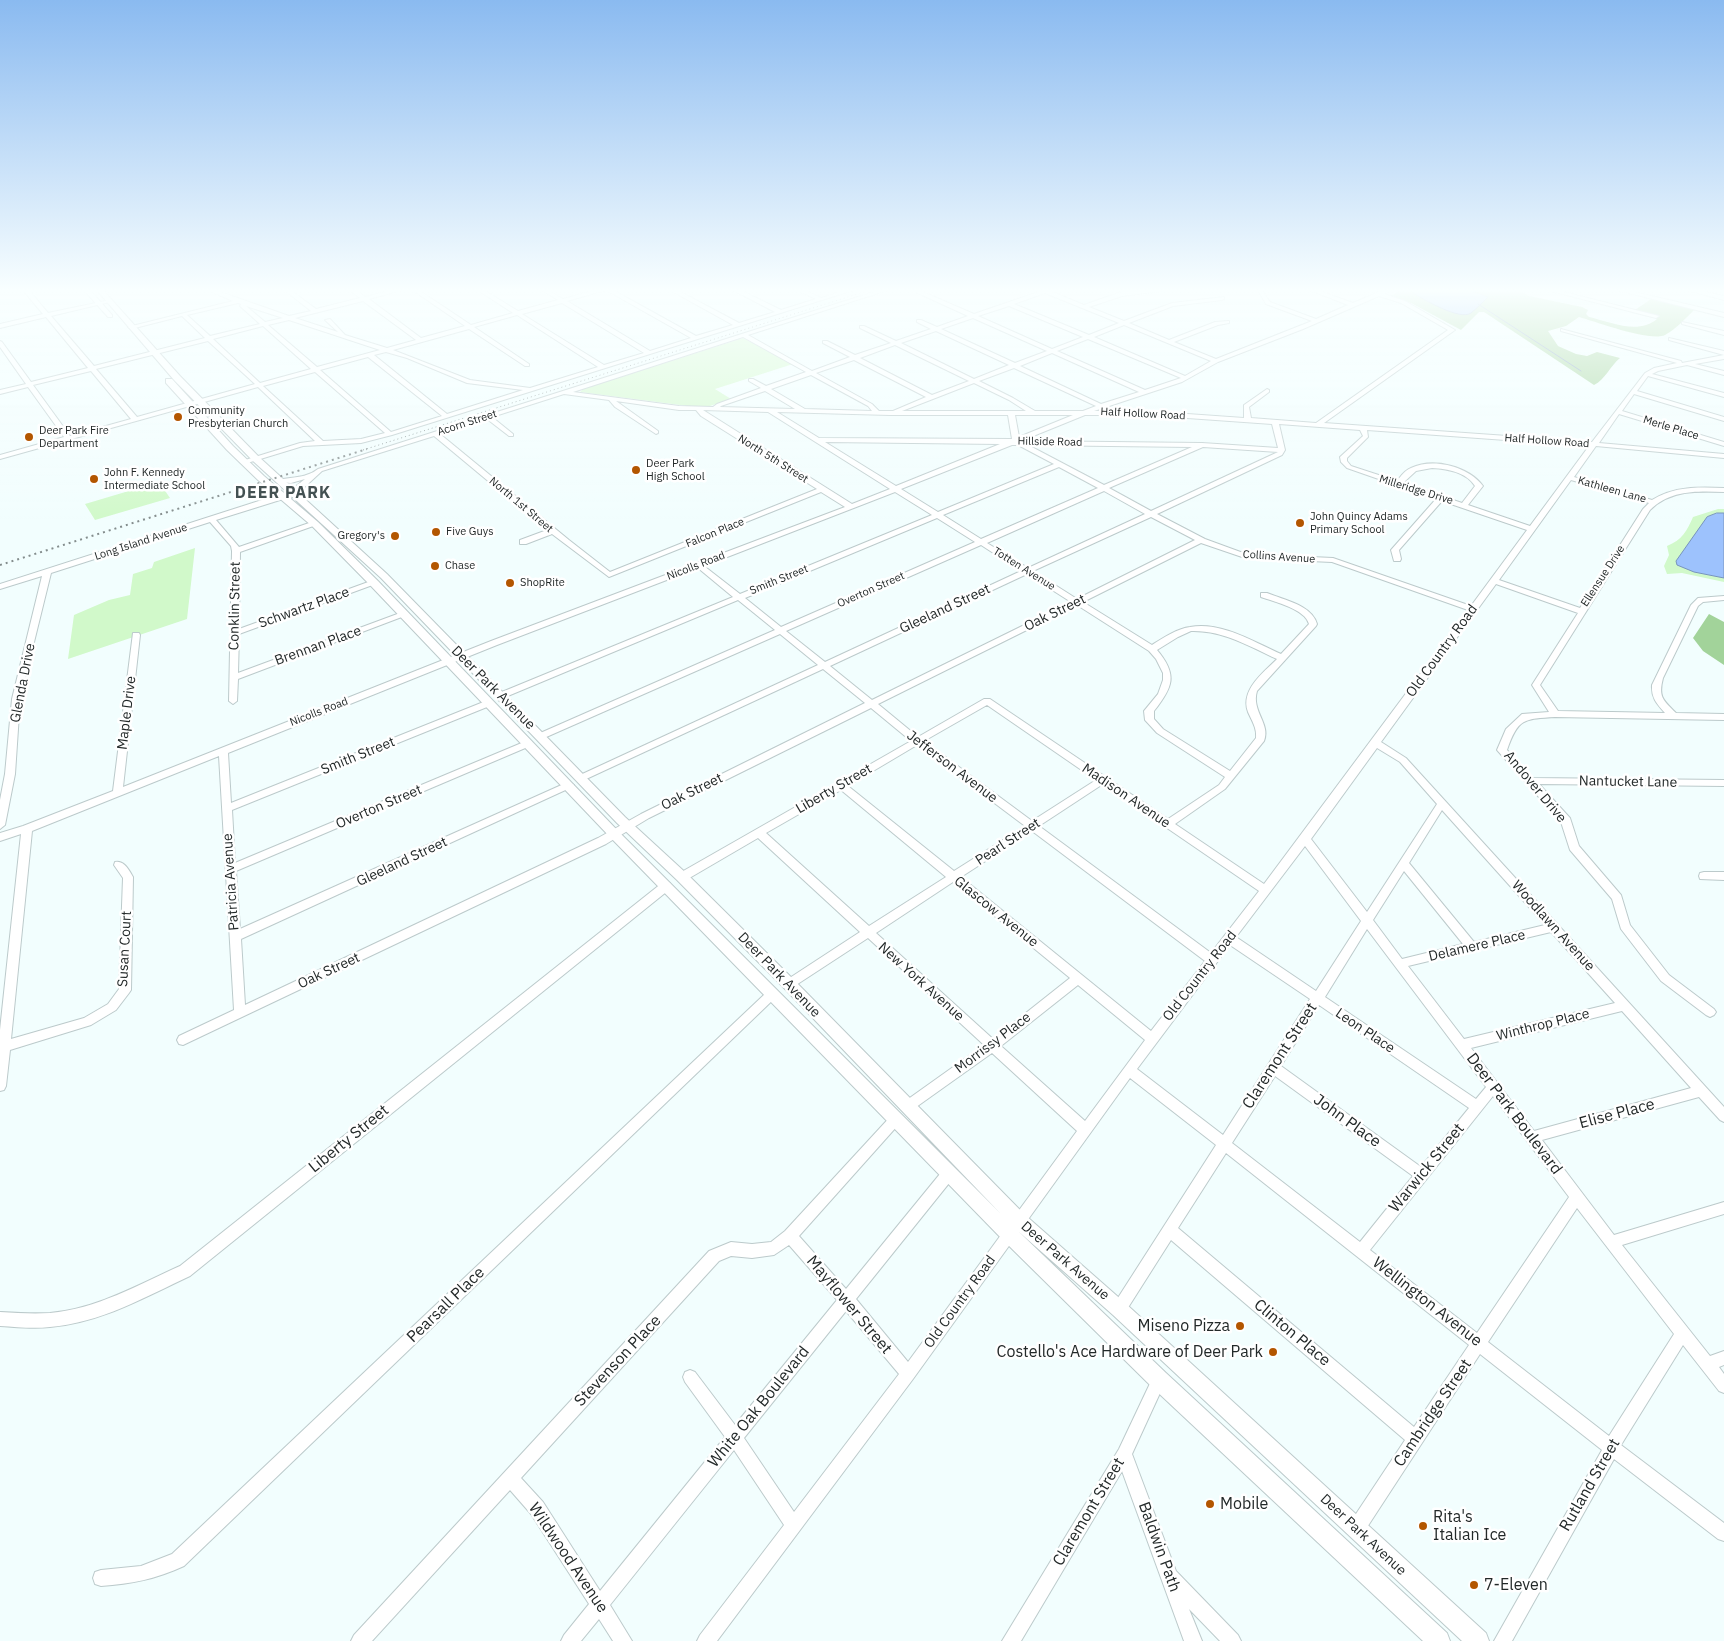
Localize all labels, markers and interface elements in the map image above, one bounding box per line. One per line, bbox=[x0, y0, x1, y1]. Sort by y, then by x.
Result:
place label: Community Presbyterian Church bbox=[188, 404, 288, 430]
street label: Half Hollow Road bbox=[1100, 405, 1186, 423]
street label: Acorn Street bbox=[436, 407, 498, 439]
marker: Community Presbyterian Church bbox=[172, 411, 184, 423]
street label: Merle Place bbox=[1641, 413, 1701, 443]
place label: Deer Park Fire Department bbox=[39, 424, 109, 450]
marker: Deer Park Fire Department bbox=[23, 431, 35, 443]
street label: Half Hollow Road bbox=[1504, 431, 1590, 451]
street label: North 5th Street bbox=[735, 432, 811, 486]
street label: Hillside Road bbox=[1017, 435, 1083, 449]
place label: Deer Park High School bbox=[646, 457, 705, 483]
marker: Deer Park High School bbox=[630, 464, 642, 476]
place label: John F. Kennedy Intermediate School bbox=[104, 466, 205, 492]
street label: Milleridge Drive bbox=[1377, 472, 1455, 508]
marker: John F. Kennedy Intermediate School bbox=[88, 473, 100, 485]
street label: North 1st Street bbox=[486, 474, 556, 536]
street label: Kathleen Lane bbox=[1576, 474, 1648, 506]
district label: DEER PARK bbox=[234, 483, 332, 503]
place label: John Quincy Adams Primary School bbox=[1310, 510, 1408, 536]
street label: Falcon Place bbox=[684, 515, 746, 551]
marker: John Quincy Adams Primary School bbox=[1294, 517, 1306, 529]
street label: Long Island Avenue bbox=[93, 521, 189, 563]
place label: Five Guys bbox=[446, 525, 494, 539]
marker: Five Guys bbox=[430, 526, 442, 538]
place label: Gregory's bbox=[338, 529, 385, 543]
marker: Gregory's bbox=[389, 530, 401, 542]
street label: Ellensue Drive bbox=[1578, 543, 1628, 609]
street label: Totten Avenue bbox=[990, 545, 1058, 593]
street label: Collins Avenue bbox=[1242, 548, 1316, 566]
street label: Nicolls Road bbox=[665, 549, 727, 583]
place label: Chase bbox=[445, 559, 475, 573]
marker: Chase bbox=[429, 560, 441, 572]
street label: Conklin Street bbox=[226, 561, 244, 651]
street label: Smith Street bbox=[748, 562, 810, 598]
street label: Overton Street bbox=[835, 569, 907, 611]
place label: ShopRite bbox=[520, 576, 565, 590]
marker: ShopRite bbox=[504, 577, 516, 589]
street label: Gleeland Street bbox=[897, 581, 993, 637]
street label: Schwartz Place bbox=[256, 584, 352, 632]
street label: Oak Street bbox=[1021, 591, 1089, 635]
street label: Old Country Road bbox=[1403, 601, 1481, 701]
street label: Brennan Place bbox=[272, 623, 364, 669]
street label: Glenda Drive bbox=[7, 642, 39, 724]
street label: Deer Park Avenue bbox=[448, 643, 538, 733]
street label: Maple Drive bbox=[114, 675, 140, 751]
street label: Nicolls Road bbox=[288, 695, 350, 729]
street label: Jefferson Avenue bbox=[903, 727, 1001, 807]
street label: Smith Street bbox=[318, 734, 398, 778]
street label: Andover Drive bbox=[1500, 748, 1570, 826]
street label: Liberty Street bbox=[793, 760, 875, 818]
street label: Madison Avenue bbox=[1079, 760, 1173, 832]
street label: Oak Street bbox=[658, 770, 726, 814]
street label: Nantucket Lane bbox=[1579, 773, 1677, 791]
street label: Overton Street bbox=[333, 781, 425, 833]
street label: Pearl Street bbox=[972, 815, 1044, 869]
street label: Patricia Avenue bbox=[219, 833, 243, 931]
street label: Gleeland Street bbox=[354, 834, 450, 890]
street label: Glascow Avenue bbox=[951, 873, 1041, 951]
street label: Woodlawn Avenue bbox=[1508, 877, 1598, 975]
street label: Susan Court bbox=[115, 910, 135, 988]
street label: Old Country Road bbox=[1159, 927, 1241, 1025]
street label: Delamere Place bbox=[1427, 927, 1527, 965]
street label: Deer Park Avenue bbox=[734, 929, 824, 1021]
street label: New York Avenue bbox=[875, 939, 967, 1025]
street label: Oak Street bbox=[295, 949, 363, 993]
street label: Claremont Street bbox=[1239, 999, 1321, 1113]
street label: Leon Place bbox=[1332, 1005, 1398, 1057]
street label: Winthrop Place bbox=[1495, 1005, 1591, 1045]
street label: Morrissy Place bbox=[952, 1009, 1034, 1077]
street label: Deer Park Boulevard bbox=[1462, 1050, 1566, 1178]
street label: John Place bbox=[1310, 1090, 1384, 1152]
street label: Elise Place bbox=[1577, 1095, 1657, 1133]
street label: Liberty Street bbox=[305, 1101, 393, 1177]
street label: Warwick Street bbox=[1385, 1120, 1469, 1216]
street label: Deer Park Avenue bbox=[1017, 1218, 1113, 1304]
street label: Mayflower Street bbox=[802, 1252, 896, 1358]
street label: Old Country Road bbox=[921, 1252, 999, 1352]
street label: Wellington Avenue bbox=[1368, 1253, 1486, 1351]
street label: Pearsall Place bbox=[403, 1263, 489, 1347]
street label: Clinton Place bbox=[1250, 1295, 1334, 1371]
street label: Stevenson Place bbox=[571, 1311, 665, 1411]
place label: Miseno Pizza bbox=[1138, 1316, 1230, 1336]
marker: Miseno Pizza bbox=[1234, 1320, 1246, 1332]
place label: Costello's Ace Hardware of Deer Park bbox=[997, 1342, 1263, 1362]
street label: White Oak Boulevard bbox=[704, 1343, 814, 1471]
marker: Costello's Ace Hardware of Deer Park bbox=[1267, 1346, 1279, 1358]
street label: Cambridge Street bbox=[1390, 1356, 1476, 1470]
street label: Rutland Street bbox=[1556, 1435, 1624, 1535]
street label: Claremont Street bbox=[1049, 1454, 1129, 1570]
street label: Deer Park Avenue bbox=[1316, 1491, 1410, 1579]
place label: Mobile bbox=[1220, 1494, 1268, 1514]
marker: Mobile bbox=[1204, 1498, 1216, 1510]
street label: Wildwood Avenue bbox=[524, 1499, 612, 1617]
street label: Baldwin Path bbox=[1134, 1499, 1184, 1595]
place label: Rita's Italian Ice bbox=[1433, 1507, 1506, 1545]
marker: Rita's Italian Ice bbox=[1417, 1520, 1429, 1532]
place label: 7-Eleven bbox=[1484, 1575, 1548, 1595]
marker: 7-Eleven bbox=[1468, 1579, 1480, 1591]

